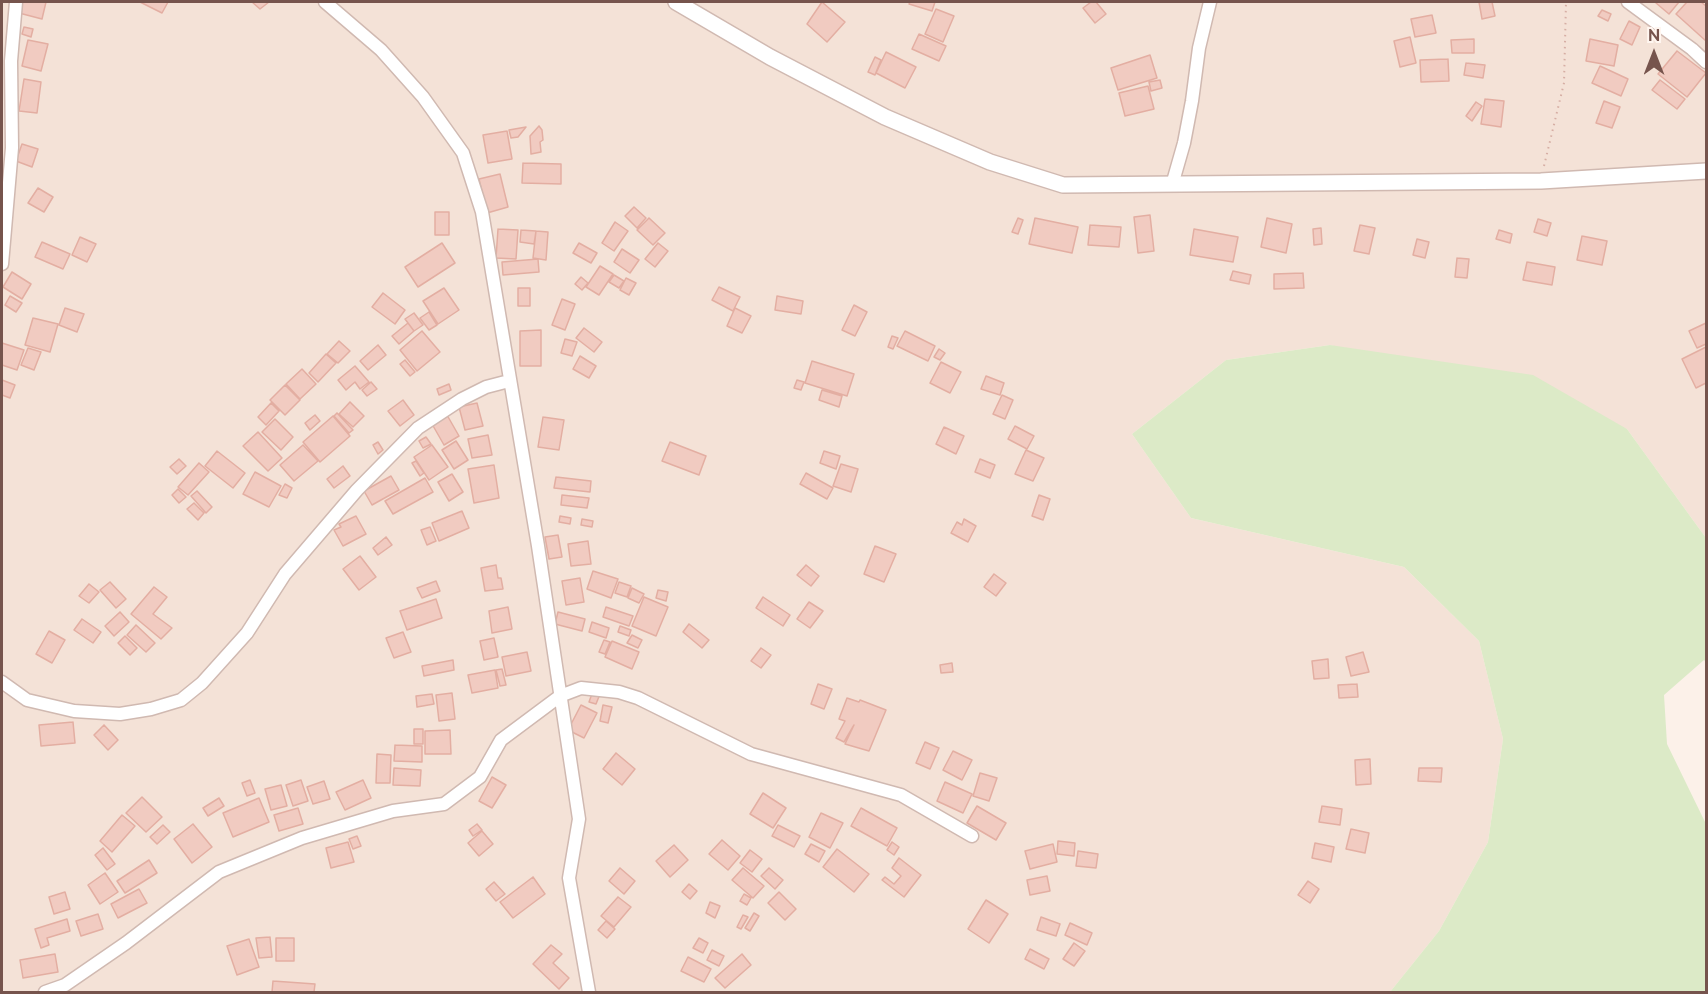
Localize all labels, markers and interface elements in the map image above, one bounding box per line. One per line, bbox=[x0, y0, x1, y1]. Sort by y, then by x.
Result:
north arrow bbox=[1624, 24, 1684, 84]
text: N bbox=[1648, 26, 1660, 45]

